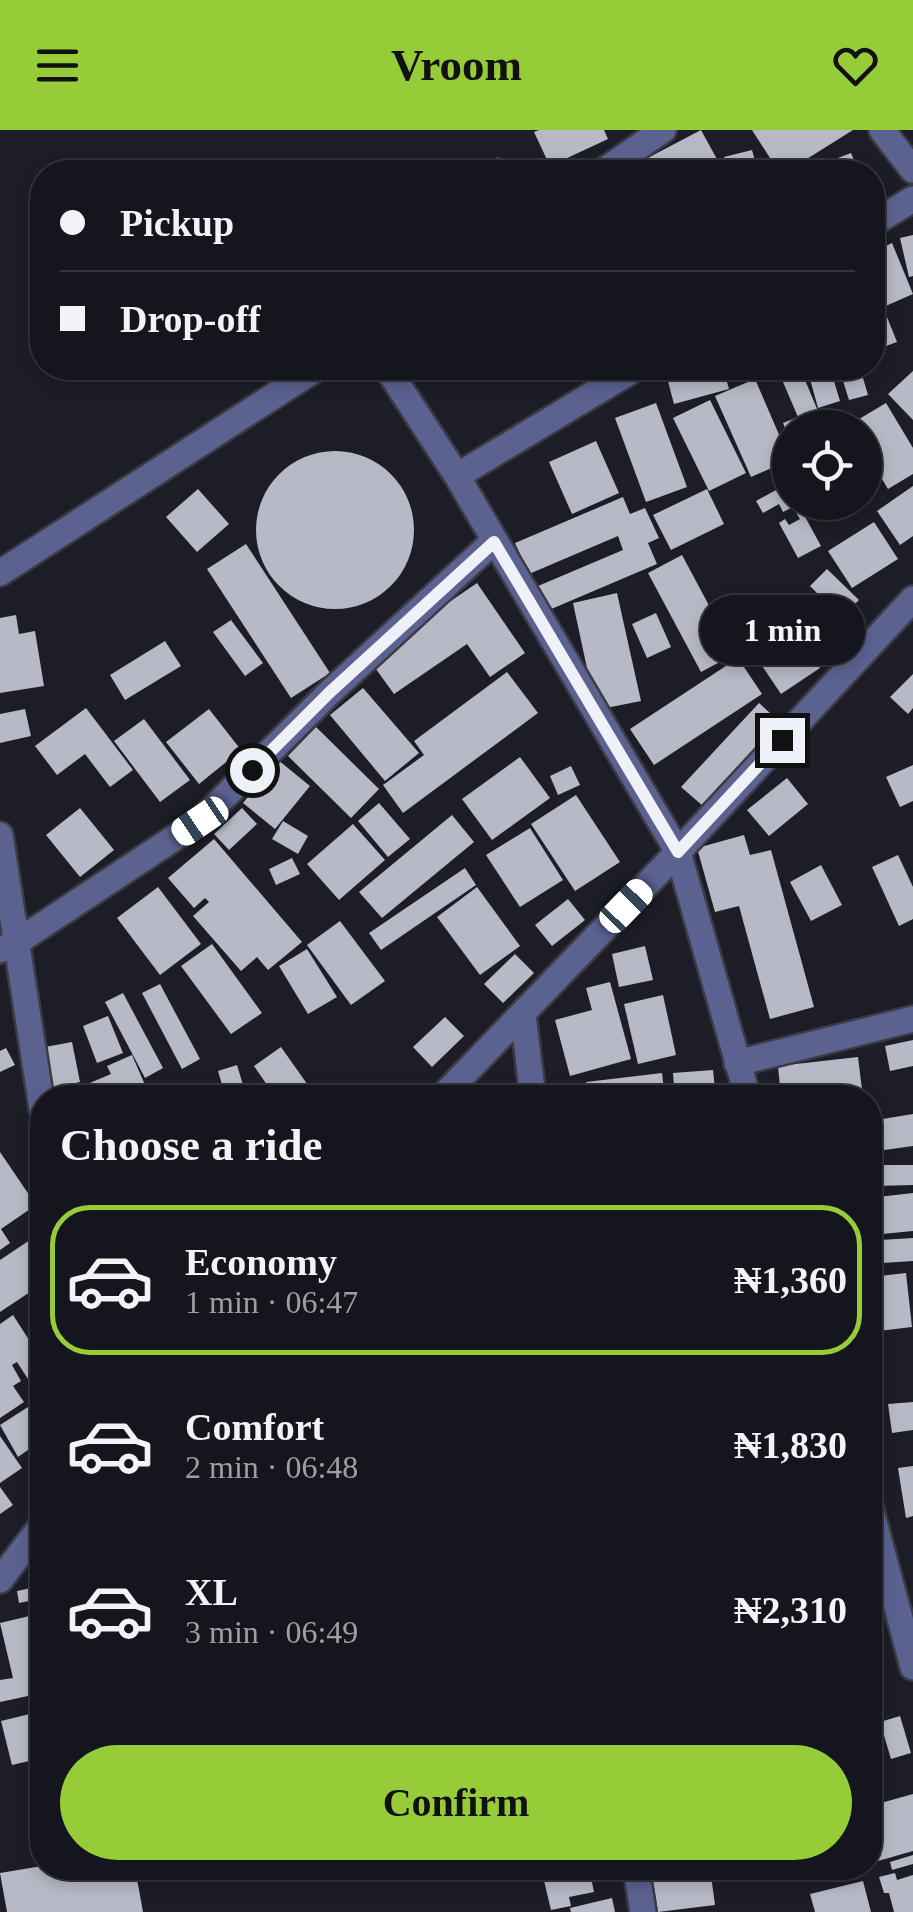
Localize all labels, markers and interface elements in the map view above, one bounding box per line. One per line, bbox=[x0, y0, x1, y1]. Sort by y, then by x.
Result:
icon: menu bbox=[30, 38, 85, 93]
icon: heart bbox=[828, 38, 883, 93]
text: Vroom bbox=[391, 40, 522, 90]
text: Pickup bbox=[120, 202, 234, 244]
text: Drop-off bbox=[120, 298, 261, 340]
map controls bbox=[772, 410, 882, 520]
button: locate bbox=[772, 410, 882, 520]
callout: 1 min bbox=[700, 595, 864, 665]
text: 1 min bbox=[744, 612, 821, 648]
route end bbox=[760, 718, 805, 763]
route start bbox=[230, 748, 275, 793]
car bbox=[167, 792, 233, 850]
car bbox=[594, 874, 658, 938]
text: Choose a ride bbox=[60, 1120, 323, 1170]
icon: car bbox=[65, 1235, 155, 1325]
text: Economy bbox=[185, 1241, 337, 1283]
text: ₦1,360 bbox=[734, 1259, 847, 1301]
text: 1 min · 06:47 bbox=[185, 1284, 358, 1320]
icon: car bbox=[65, 1400, 155, 1490]
text: Comfort bbox=[185, 1406, 324, 1448]
text: ₦1,830 bbox=[734, 1424, 847, 1466]
text: 2 min · 06:48 bbox=[185, 1449, 358, 1485]
icon: car bbox=[65, 1565, 155, 1655]
text: XL bbox=[185, 1571, 238, 1613]
text: ₦2,310 bbox=[734, 1589, 847, 1631]
text: 3 min · 06:49 bbox=[185, 1614, 358, 1650]
button: Confirm bbox=[60, 1745, 852, 1860]

